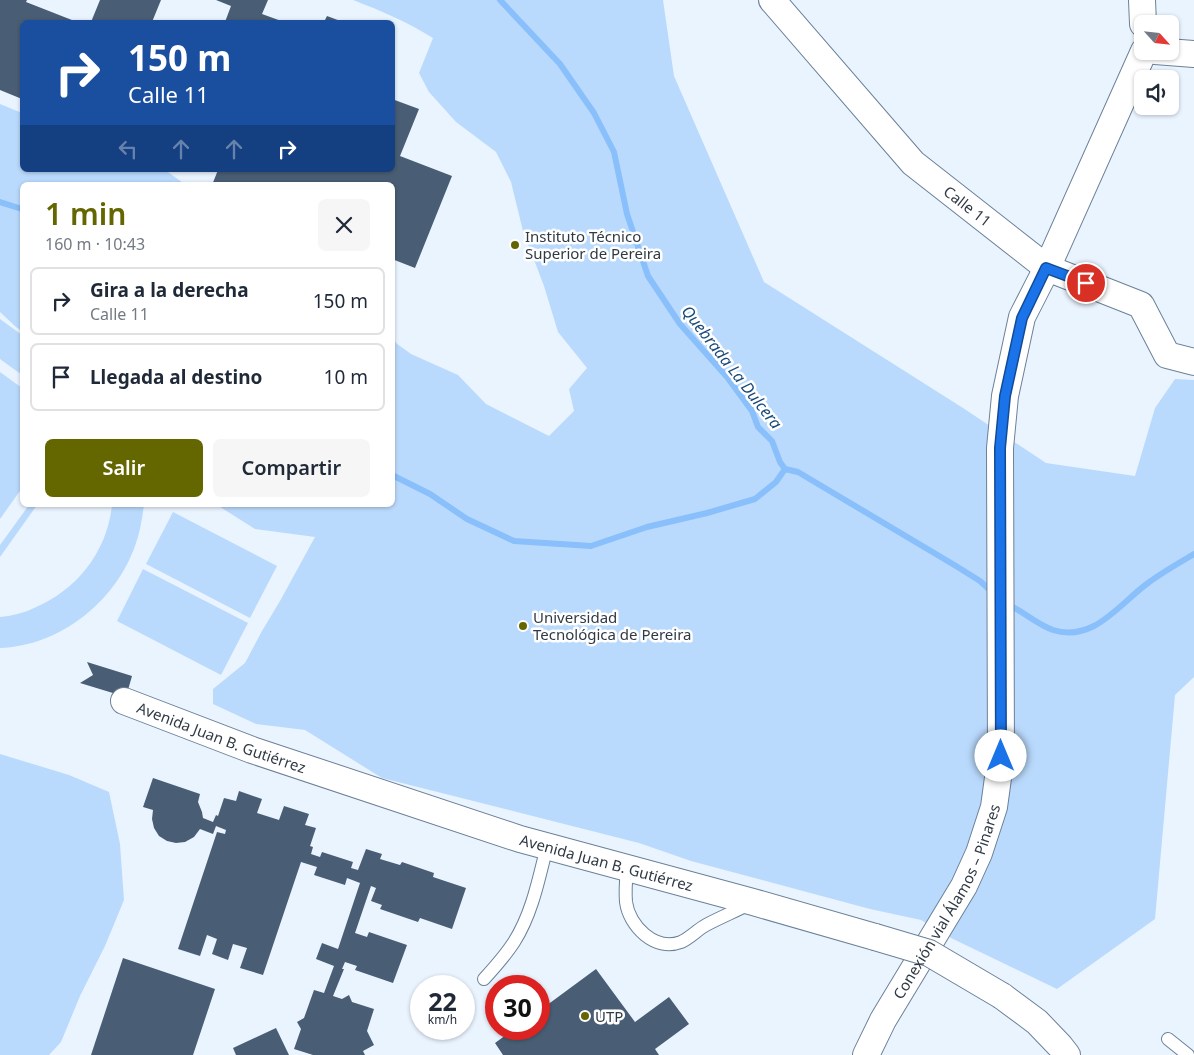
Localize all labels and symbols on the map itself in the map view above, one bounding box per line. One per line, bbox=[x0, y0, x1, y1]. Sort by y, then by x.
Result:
north arrow bbox=[1134, 15, 1179, 60]
street label: Calle 11 bbox=[940, 181, 996, 231]
place label: Instituto Técnico Superior de Pereira bbox=[525, 226, 661, 263]
marker: Instituto Técnico Superior de Pereira bbox=[509, 239, 521, 251]
pin bbox=[1065, 262, 1107, 304]
water label: Quebrada La Dulcera bbox=[677, 301, 787, 433]
place label: Universidad Tecnológica de Pereira bbox=[533, 607, 692, 644]
marker: Universidad Tecnológica de Pereira bbox=[517, 620, 529, 632]
street label: Avenida Juan B. Gutiérrez bbox=[134, 697, 308, 777]
position arrow bbox=[974, 729, 1026, 781]
street label: Conexión vial Álamos – Pinares bbox=[888, 801, 1004, 1003]
street label: Avenida Juan B. Gutiérrez bbox=[518, 829, 695, 895]
speed limit sign: 30 bbox=[485, 975, 550, 1040]
place label: UTP bbox=[595, 1006, 623, 1026]
marker: UTP bbox=[579, 1010, 591, 1022]

